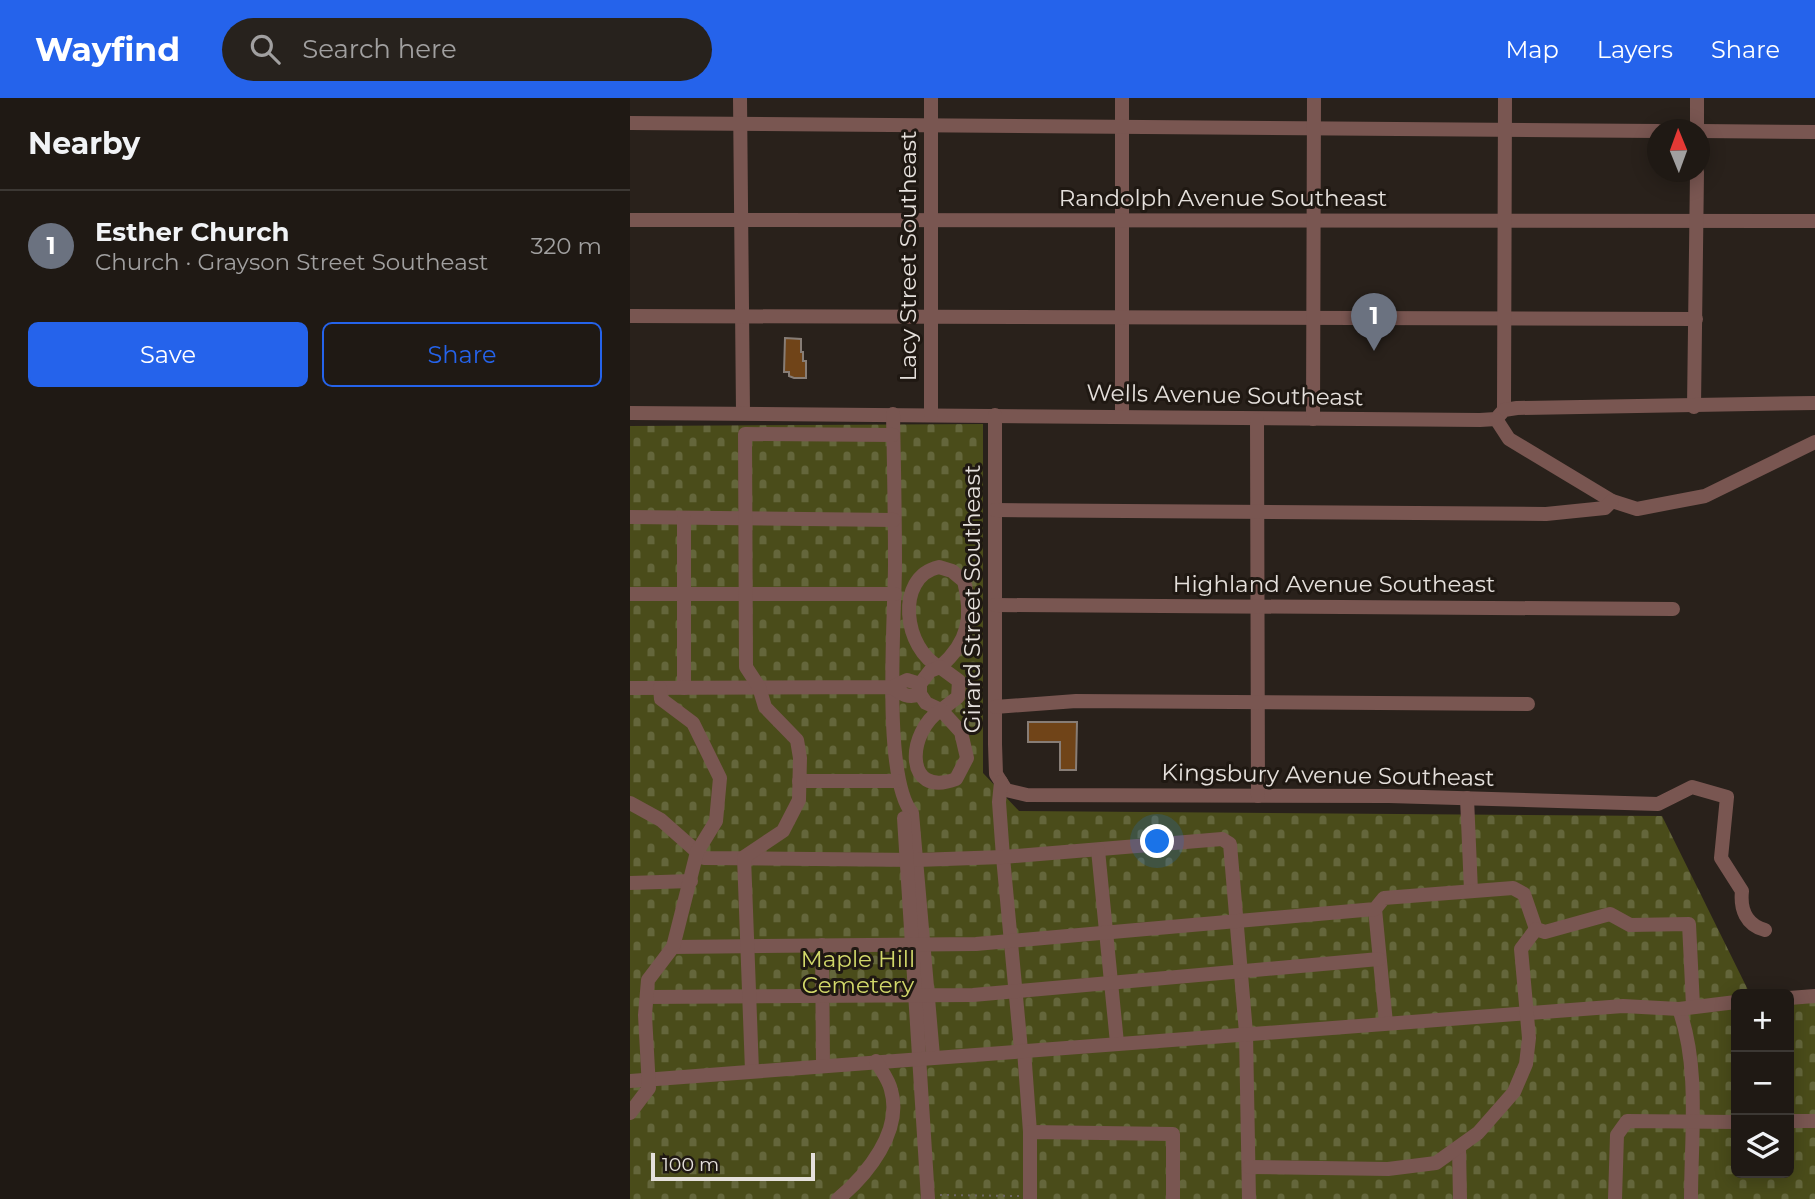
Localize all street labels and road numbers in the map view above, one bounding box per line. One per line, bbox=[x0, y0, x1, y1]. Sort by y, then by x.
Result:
street label: Lacy Street Southeast bbox=[894, 131, 922, 381]
street label: Randolph Avenue Southeast bbox=[1059, 184, 1387, 212]
street label: Wells Avenue Southeast bbox=[1086, 379, 1364, 411]
street label: Girard Street Southeast bbox=[958, 465, 986, 733]
street label: Highland Avenue Southeast bbox=[1173, 570, 1495, 598]
street label: Kingsbury Avenue Southeast bbox=[1161, 758, 1495, 792]

